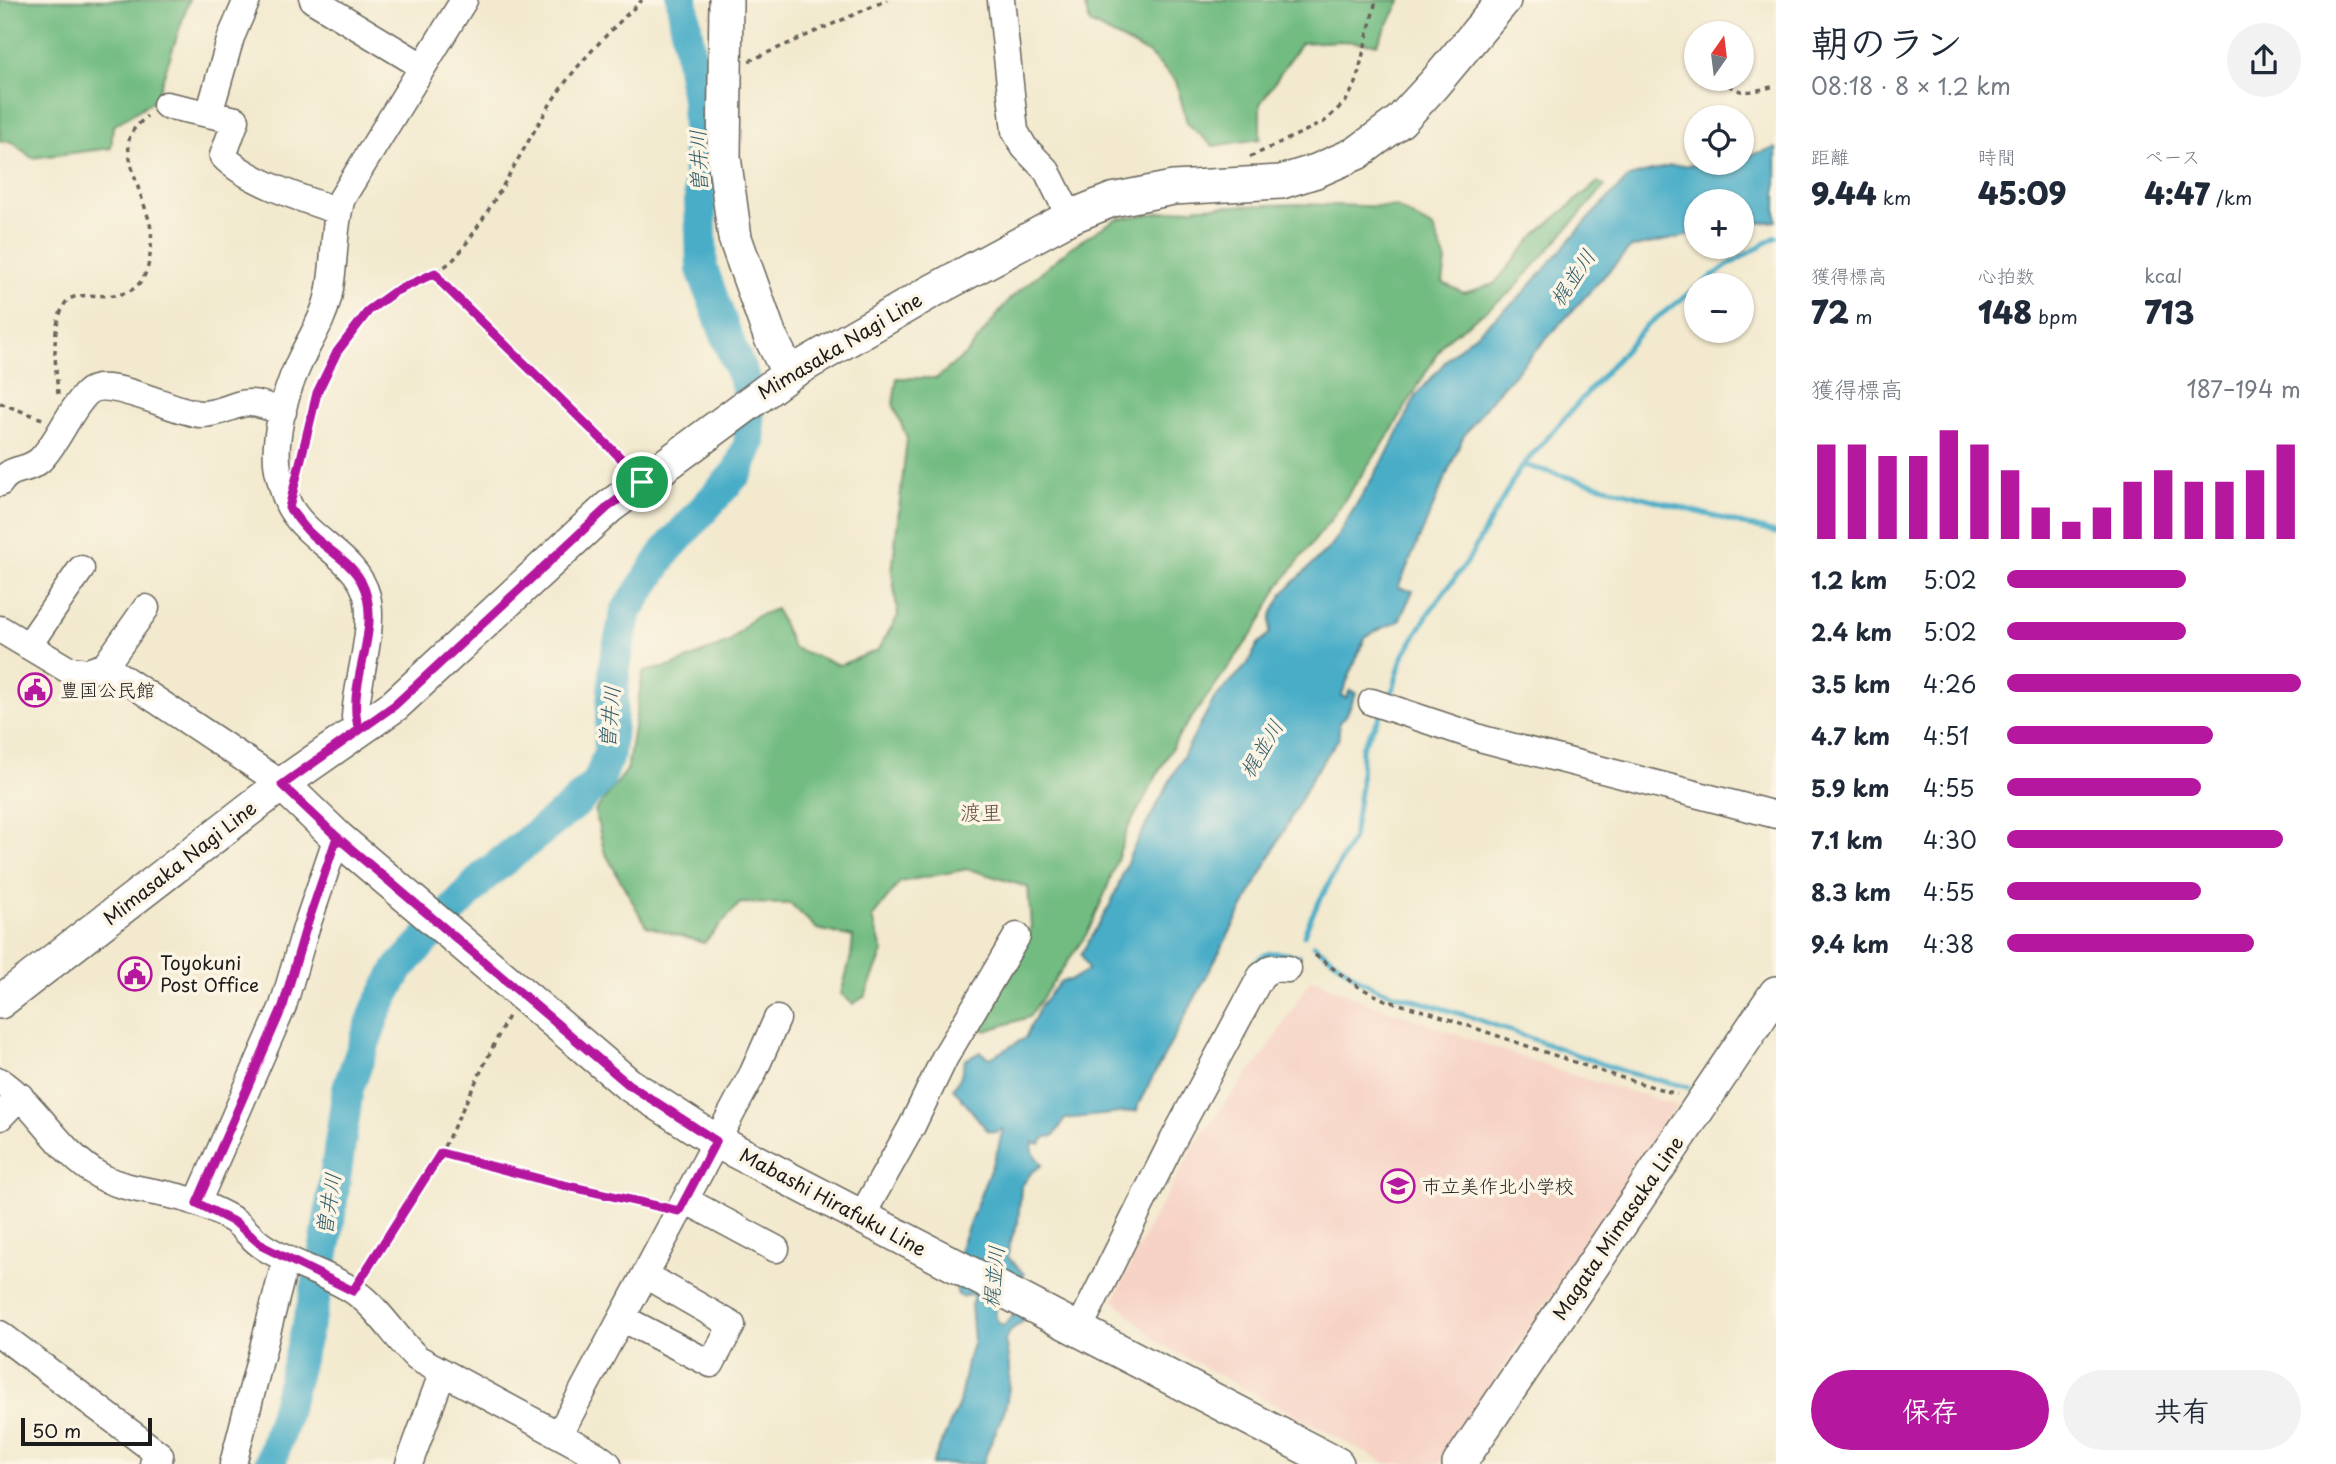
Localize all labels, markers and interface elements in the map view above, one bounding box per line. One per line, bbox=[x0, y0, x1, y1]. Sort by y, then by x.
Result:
text: 朝のラン bbox=[1811, 13, 1963, 70]
north arrow bbox=[1684, 21, 1754, 91]
map controls bbox=[1684, 21, 1754, 343]
button: share bbox=[2227, 23, 2301, 97]
text: 08:18 · 8 × 1.2 km bbox=[1811, 68, 2011, 103]
button: locate bbox=[1684, 105, 1754, 175]
water label: 曽井川 bbox=[680, 129, 714, 193]
text: 距離 bbox=[1811, 142, 1849, 170]
text: 時間 bbox=[1978, 142, 2016, 170]
text: ペース bbox=[2144, 142, 2200, 170]
text: 9.44 bbox=[1811, 170, 1876, 215]
text: 45:09 bbox=[1978, 170, 2067, 215]
text: 4:47 bbox=[2144, 170, 2210, 215]
text: km bbox=[1876, 183, 1911, 211]
text: /km bbox=[2210, 183, 2252, 211]
button: + bbox=[1684, 189, 1754, 259]
water label: 梶並川 bbox=[1540, 242, 1602, 312]
text: 獲得標高 bbox=[1811, 261, 1887, 289]
text: 心拍数 bbox=[1978, 261, 2035, 289]
text: kcal bbox=[2144, 261, 2182, 289]
button: − bbox=[1684, 273, 1754, 343]
street label: Mimasaka Nagi Line bbox=[752, 285, 927, 405]
text: 72 bbox=[1811, 289, 1849, 334]
text: 148 bbox=[1978, 289, 2032, 334]
text: 713 bbox=[2144, 289, 2194, 334]
text: m bbox=[1849, 302, 1872, 330]
text: bpm bbox=[2032, 302, 2078, 330]
text: 獲得標高 bbox=[1811, 371, 1903, 406]
text: 187–194 m bbox=[2186, 371, 2301, 406]
pin bbox=[612, 452, 672, 512]
icon: arrive bbox=[623, 463, 661, 501]
text: 1.2 km bbox=[1811, 562, 1887, 597]
text: 5:02 bbox=[1923, 562, 1977, 597]
text: 2.4 km bbox=[1811, 614, 1892, 649]
text: 5:02 bbox=[1923, 614, 1977, 649]
text: 3.5 km bbox=[1811, 666, 1891, 701]
text: 4:26 bbox=[1923, 666, 1976, 701]
public building icon: 豊国公民館 bbox=[16, 671, 54, 709]
place label: 豊国公民館 bbox=[60, 675, 155, 703]
water label: 曽井川 bbox=[589, 684, 627, 750]
water label: 梶並川 bbox=[1230, 713, 1290, 783]
text: 4.7 km bbox=[1811, 718, 1890, 753]
text: 4:51 bbox=[1923, 718, 1969, 753]
text: 5.9 km bbox=[1811, 770, 1889, 805]
text: 4:55 bbox=[1923, 770, 1974, 805]
street label: Mimasaka Nagi Line bbox=[97, 793, 262, 931]
district label: 渡里 bbox=[960, 795, 1002, 827]
text: 7.1 km bbox=[1811, 822, 1883, 857]
text: 4:30 bbox=[1923, 822, 1977, 857]
text: 8.3 km bbox=[1811, 874, 1891, 909]
text: 4:55 bbox=[1923, 874, 1974, 909]
text: 9.4 km bbox=[1811, 926, 1889, 961]
text: 4:38 bbox=[1923, 926, 1974, 961]
place label: Toyokuni Post Office bbox=[160, 948, 259, 998]
public building icon: Toyokuni Post Office bbox=[116, 955, 154, 993]
street label: Magata Mimasaka Line bbox=[1545, 1130, 1689, 1325]
street label: Mabashi Hirafuku Line bbox=[735, 1140, 932, 1262]
school or university icon: 市立美作北小学校 bbox=[1379, 1167, 1417, 1205]
water label: 曽井川 bbox=[306, 1170, 348, 1237]
place label: 市立美作北小学校 bbox=[1422, 1171, 1574, 1199]
water label: 梶並川 bbox=[973, 1244, 1011, 1310]
button: 保存 bbox=[1811, 1370, 2049, 1450]
button: 共有 bbox=[2063, 1370, 2301, 1450]
scale bar bbox=[21, 1415, 152, 1447]
text: 50 m bbox=[32, 1416, 81, 1444]

